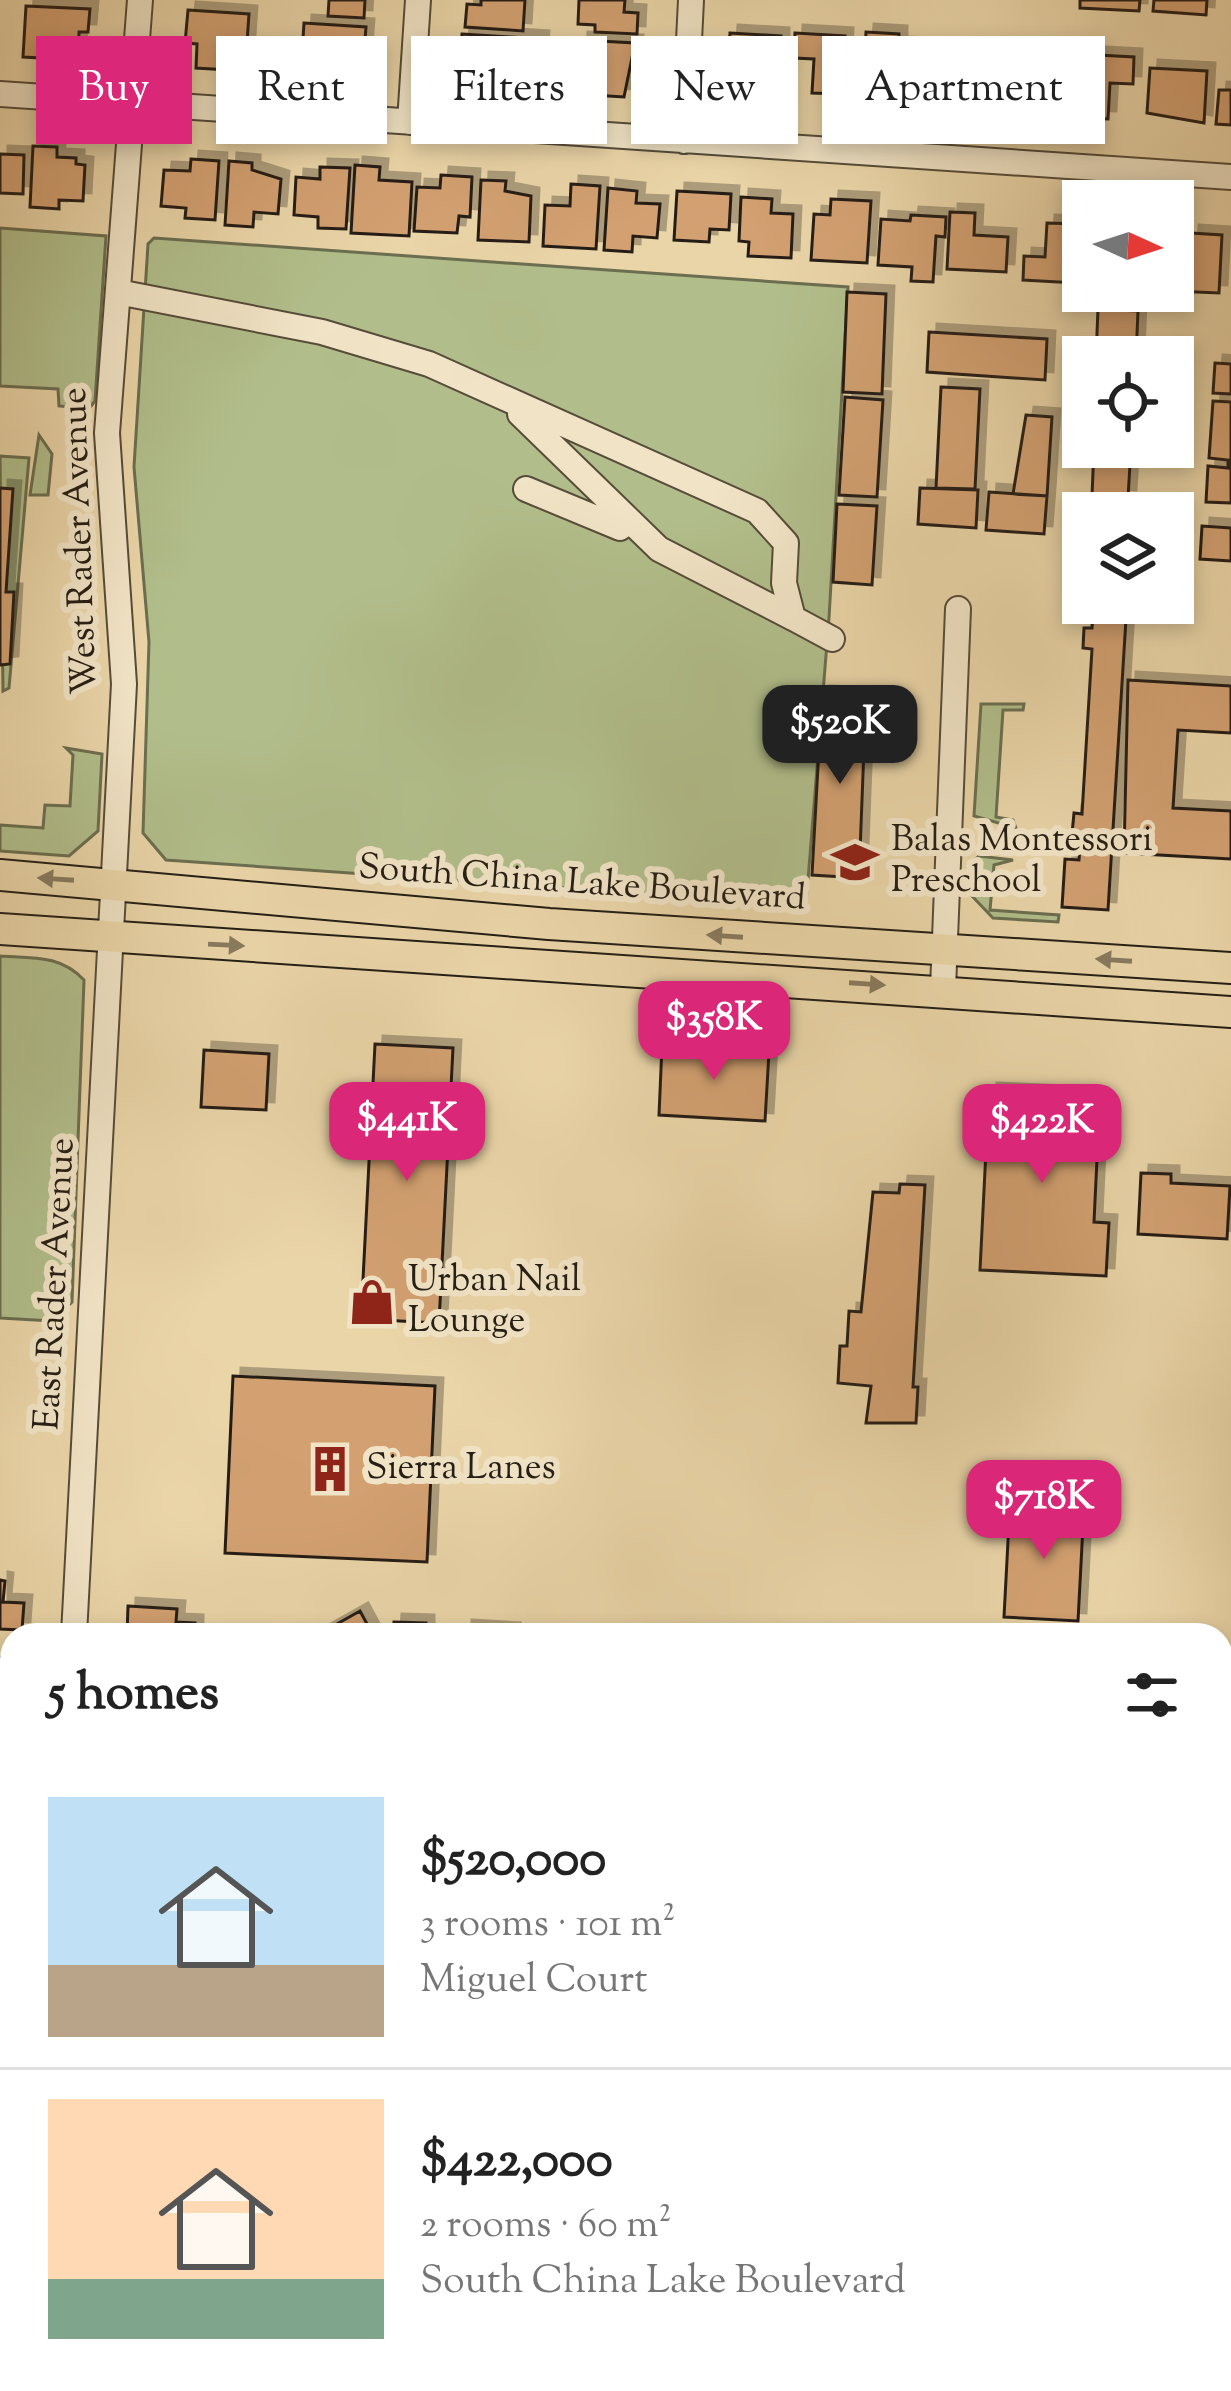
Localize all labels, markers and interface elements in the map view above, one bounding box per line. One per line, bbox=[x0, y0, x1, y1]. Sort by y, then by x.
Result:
chip: Buy bbox=[36, 36, 192, 144]
chip: Rent bbox=[216, 36, 387, 144]
chip: Filters bbox=[411, 36, 607, 144]
chip: New bbox=[631, 36, 798, 144]
chip: Apartment bbox=[822, 36, 1105, 144]
north arrow bbox=[1062, 180, 1194, 312]
map controls bbox=[1062, 180, 1194, 624]
button: locate bbox=[1062, 336, 1194, 468]
street label: West Rader Avenue bbox=[50, 386, 112, 696]
button: layers bbox=[1062, 492, 1194, 624]
pin: $520K bbox=[756, 685, 924, 787]
text: $520K bbox=[789, 696, 891, 752]
place label: Balas Montessori Preschool bbox=[891, 815, 1153, 908]
school or university icon: Balas Montessori Preschool bbox=[830, 837, 880, 887]
street label: South China Lake Boulevard bbox=[357, 842, 807, 926]
one-way arrow bbox=[37, 870, 74, 889]
one-way arrow bbox=[706, 926, 743, 945]
one-way arrow bbox=[208, 936, 246, 955]
one-way arrow bbox=[1094, 950, 1132, 969]
one-way arrow bbox=[849, 974, 886, 993]
pin: $358K bbox=[630, 981, 798, 1083]
text: $358K bbox=[665, 992, 763, 1048]
pin: $441K bbox=[323, 1082, 491, 1184]
pin: $422K bbox=[958, 1084, 1126, 1186]
text: $441K bbox=[356, 1093, 458, 1149]
text: $422K bbox=[989, 1095, 1095, 1151]
street label: East Rader Avenue bbox=[22, 1137, 90, 1431]
place label: Urban Nail Lounge bbox=[408, 1255, 581, 1348]
shop icon: Urban Nail Lounge bbox=[347, 1277, 397, 1327]
place label: Sierra Lanes bbox=[366, 1443, 556, 1495]
building icon: Sierra Lanes bbox=[305, 1444, 355, 1494]
pin: $718K bbox=[960, 1460, 1128, 1562]
text: $718K bbox=[993, 1471, 1095, 1527]
text: 5 homes bbox=[48, 1659, 219, 1732]
icon: filters bbox=[1119, 1662, 1185, 1728]
text: $520,000 bbox=[420, 1825, 606, 1898]
icon: home bbox=[144, 1845, 288, 1989]
text: 3 rooms · 101 m² bbox=[420, 1898, 675, 1954]
text: Miguel Court bbox=[420, 1954, 648, 2010]
text: $422,000 bbox=[420, 2126, 613, 2199]
icon: home bbox=[144, 2147, 288, 2291]
text: 2 rooms · 60 m² bbox=[420, 2199, 672, 2255]
text: South China Lake Boulevard bbox=[420, 2255, 906, 2311]

